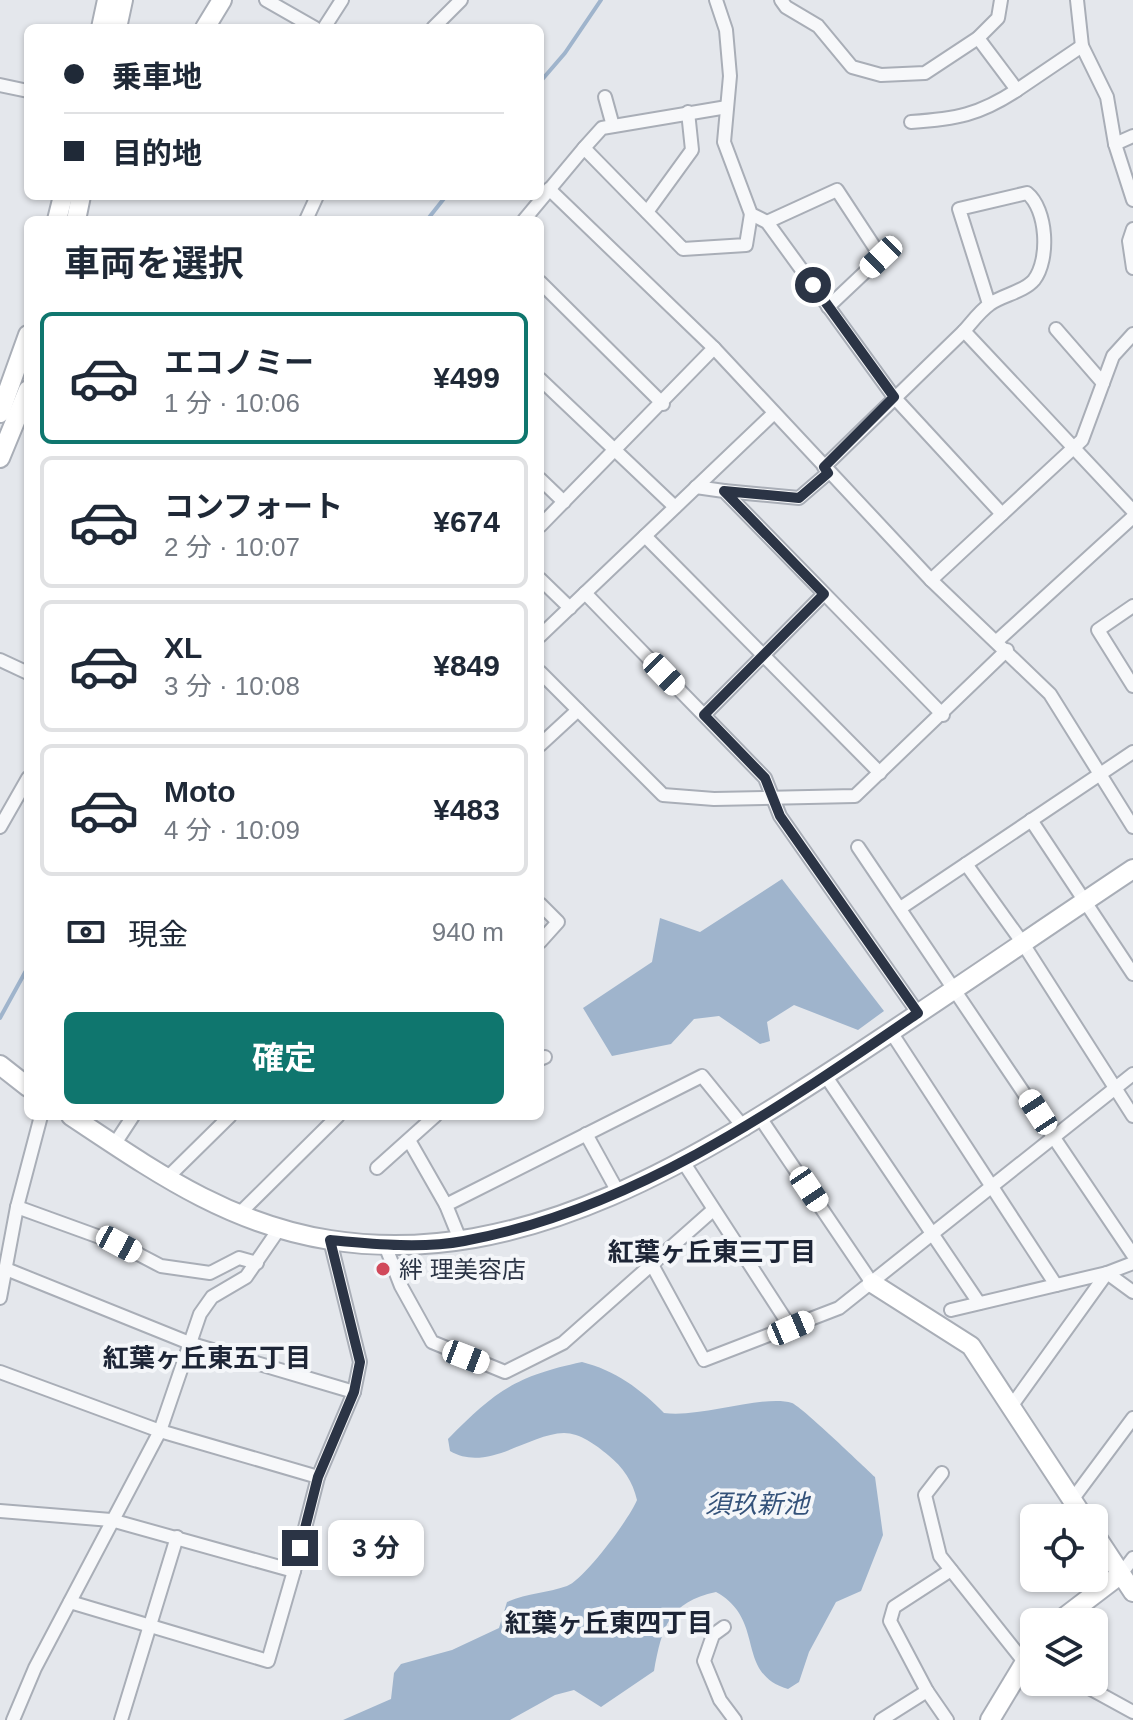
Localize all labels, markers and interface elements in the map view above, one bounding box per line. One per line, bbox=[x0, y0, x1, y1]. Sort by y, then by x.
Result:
text: 乗車地 bbox=[112, 60, 202, 93]
text: 目的地 bbox=[112, 137, 202, 170]
car bbox=[855, 232, 907, 282]
text: 車両を選択 bbox=[64, 243, 244, 284]
route start bbox=[795, 267, 831, 303]
icon: car bbox=[68, 342, 140, 414]
text: エコノミー bbox=[164, 346, 314, 379]
text: ¥499 bbox=[433, 361, 500, 394]
text: 1 分 · 10:06 bbox=[164, 388, 300, 418]
icon: car bbox=[68, 486, 140, 558]
text: コンフォート bbox=[164, 490, 343, 523]
text: ¥674 bbox=[433, 505, 500, 538]
text: 2 分 · 10:07 bbox=[164, 532, 300, 562]
icon: car bbox=[68, 630, 140, 702]
text: XL bbox=[164, 631, 202, 664]
car bbox=[639, 648, 689, 700]
text: ¥849 bbox=[433, 649, 500, 682]
text: 3 分 · 10:08 bbox=[164, 671, 300, 701]
icon: car bbox=[68, 774, 140, 846]
text: Moto bbox=[164, 775, 236, 808]
text: ¥483 bbox=[433, 793, 500, 826]
text: 4 分 · 10:09 bbox=[164, 815, 300, 845]
icon: cash bbox=[64, 910, 108, 954]
text: 940 m bbox=[432, 917, 504, 947]
text: 現金 bbox=[128, 918, 188, 951]
button: 確定 bbox=[64, 1012, 504, 1104]
car bbox=[1015, 1085, 1061, 1139]
car bbox=[786, 1162, 832, 1216]
car bbox=[92, 1222, 146, 1266]
district label: 紅葉ヶ丘東三丁目 bbox=[608, 1237, 816, 1267]
place label: 絆 理美容店 bbox=[399, 1256, 526, 1283]
marker: 絆 理美容店 bbox=[374, 1260, 392, 1278]
car bbox=[764, 1308, 818, 1348]
car bbox=[439, 1337, 493, 1377]
district label: 紅葉ヶ丘東五丁目 bbox=[103, 1343, 311, 1373]
water label: 須玖新池 bbox=[705, 1489, 812, 1519]
map controls bbox=[1020, 1504, 1108, 1696]
button: locate bbox=[1020, 1504, 1108, 1592]
callout: 3 分 bbox=[328, 1520, 424, 1576]
route end bbox=[282, 1530, 318, 1566]
text: 3 分 bbox=[352, 1533, 400, 1563]
district label: 紅葉ヶ丘東四丁目 bbox=[505, 1608, 713, 1638]
button: layers bbox=[1020, 1608, 1108, 1696]

